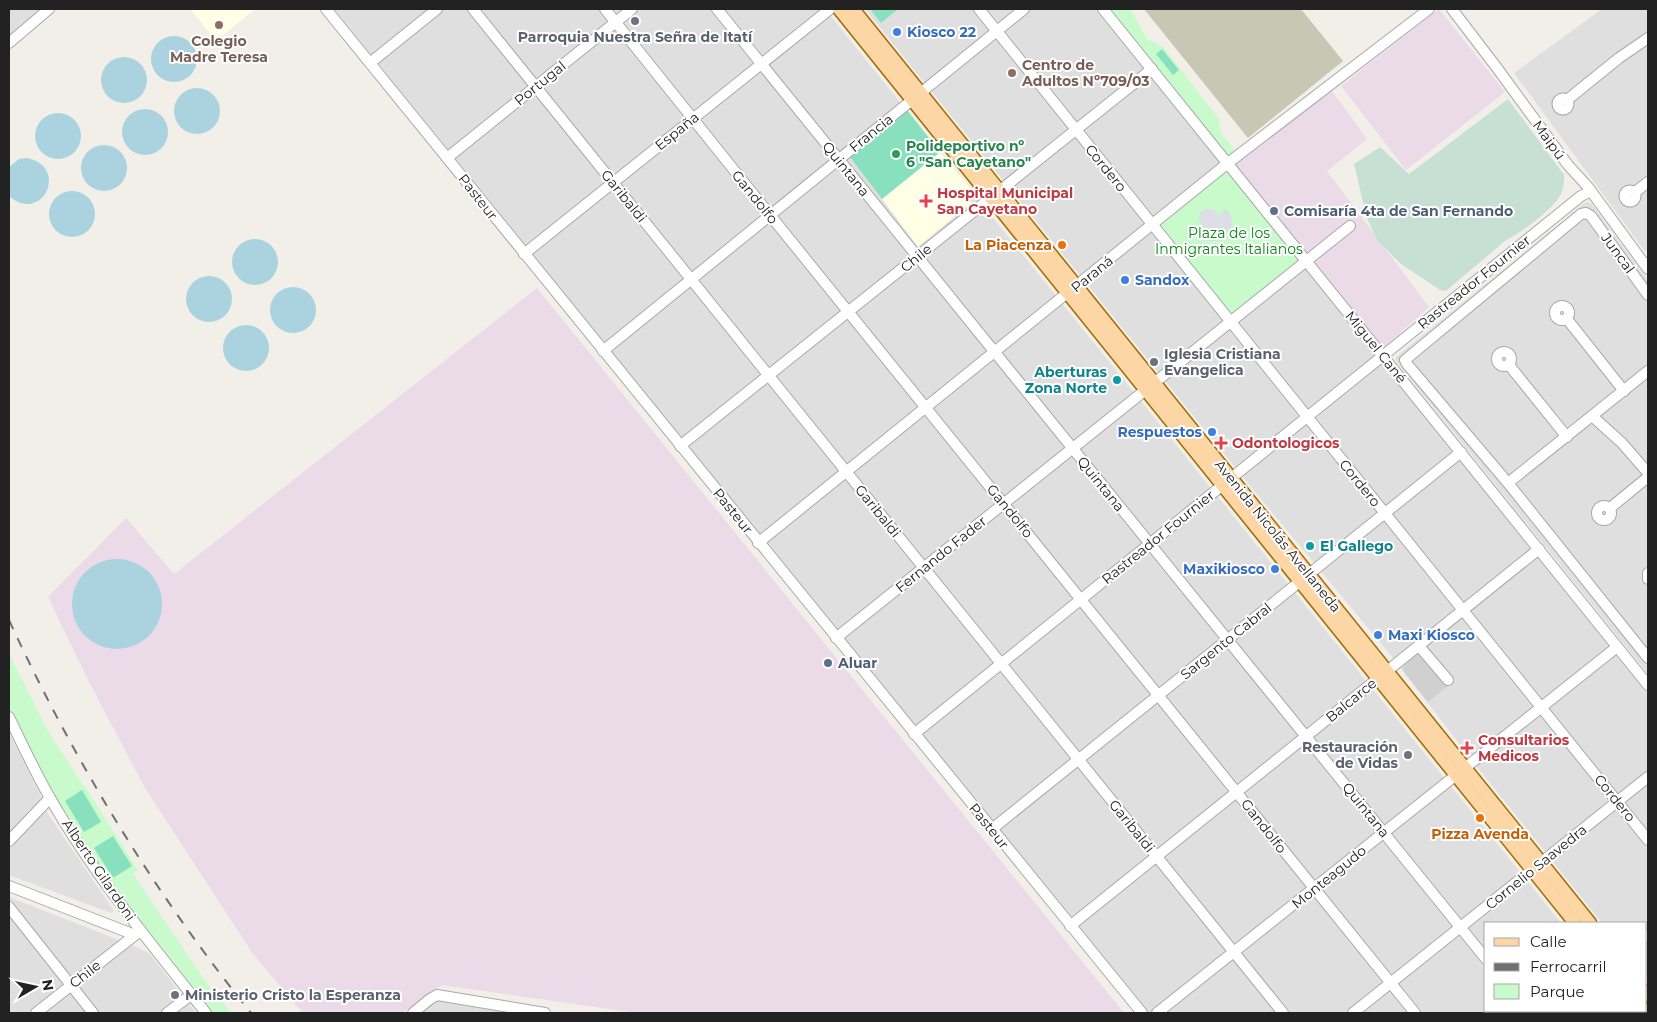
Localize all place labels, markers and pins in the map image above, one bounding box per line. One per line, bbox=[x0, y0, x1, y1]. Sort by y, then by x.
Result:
marker: Parroquia Nuestra Señra de Itatí bbox=[629, 15, 641, 27]
marker: Colegio Madre Teresa bbox=[213, 19, 225, 31]
place label: Kiosco 22 bbox=[907, 23, 976, 41]
marker: Kiosco 22 bbox=[891, 26, 903, 38]
place label: Parroquia Nuestra Señra de Itatí bbox=[518, 28, 754, 46]
place label: Colegio Madre Teresa bbox=[170, 32, 268, 66]
place label: Centro de Adultos Nº709/03 bbox=[1021, 56, 1150, 90]
marker: Centro de Adultos Nº709/03 bbox=[1006, 67, 1018, 79]
place label: Polideportivo nº 6 "San Cayetano" bbox=[906, 137, 1031, 171]
marker: Polideportivo nº 6 "San Cayetano" bbox=[890, 148, 902, 160]
place label: Hospital Municipal San Cayetano bbox=[937, 184, 1073, 218]
marker: Hospital Municipal San Cayetano bbox=[919, 194, 933, 208]
place label: Comisaría 4ta de San Fernando bbox=[1284, 202, 1513, 220]
marker: Comisaría 4ta de San Fernando bbox=[1268, 205, 1280, 217]
place label: La Piacenza bbox=[965, 236, 1052, 254]
marker: La Piacenza bbox=[1056, 239, 1068, 251]
place label: Sandox bbox=[1135, 271, 1190, 289]
marker: Sandox bbox=[1119, 274, 1131, 286]
place label: Iglesia Cristiana Evangelica bbox=[1164, 345, 1281, 379]
marker: Iglesia Cristiana Evangelica bbox=[1148, 356, 1160, 368]
place label: Aberturas Zona Norte bbox=[1025, 363, 1108, 397]
marker: Aberturas Zona Norte bbox=[1111, 374, 1123, 386]
place label: Respuestos bbox=[1117, 423, 1203, 441]
marker: Respuestos bbox=[1206, 426, 1218, 438]
place label: Odontologicos bbox=[1232, 434, 1340, 452]
marker: Odontologicos bbox=[1214, 436, 1228, 450]
place label: El Gallego bbox=[1320, 537, 1393, 555]
marker: El Gallego bbox=[1304, 540, 1316, 552]
place label: Maxikiosco bbox=[1183, 560, 1265, 578]
marker: Maxikiosco bbox=[1269, 563, 1281, 575]
place label: Maxi Kiosco bbox=[1388, 626, 1475, 644]
marker: Maxi Kiosco bbox=[1372, 629, 1384, 641]
place label: Aluar bbox=[837, 654, 877, 672]
marker: Aluar bbox=[822, 657, 834, 669]
place label: Consultarios Medicos bbox=[1478, 731, 1570, 765]
place label: Restauración de Vidas bbox=[1302, 738, 1399, 772]
marker: Consultarios Medicos bbox=[1460, 741, 1474, 755]
marker: Restauración de Vidas bbox=[1402, 749, 1414, 761]
marker: Pizza Avenda bbox=[1474, 812, 1486, 824]
place label: Pizza Avenda bbox=[1431, 825, 1529, 843]
place label: Ministerio Cristo la Esperanza bbox=[185, 986, 401, 1004]
marker: Ministerio Cristo la Esperanza bbox=[169, 989, 181, 1001]

